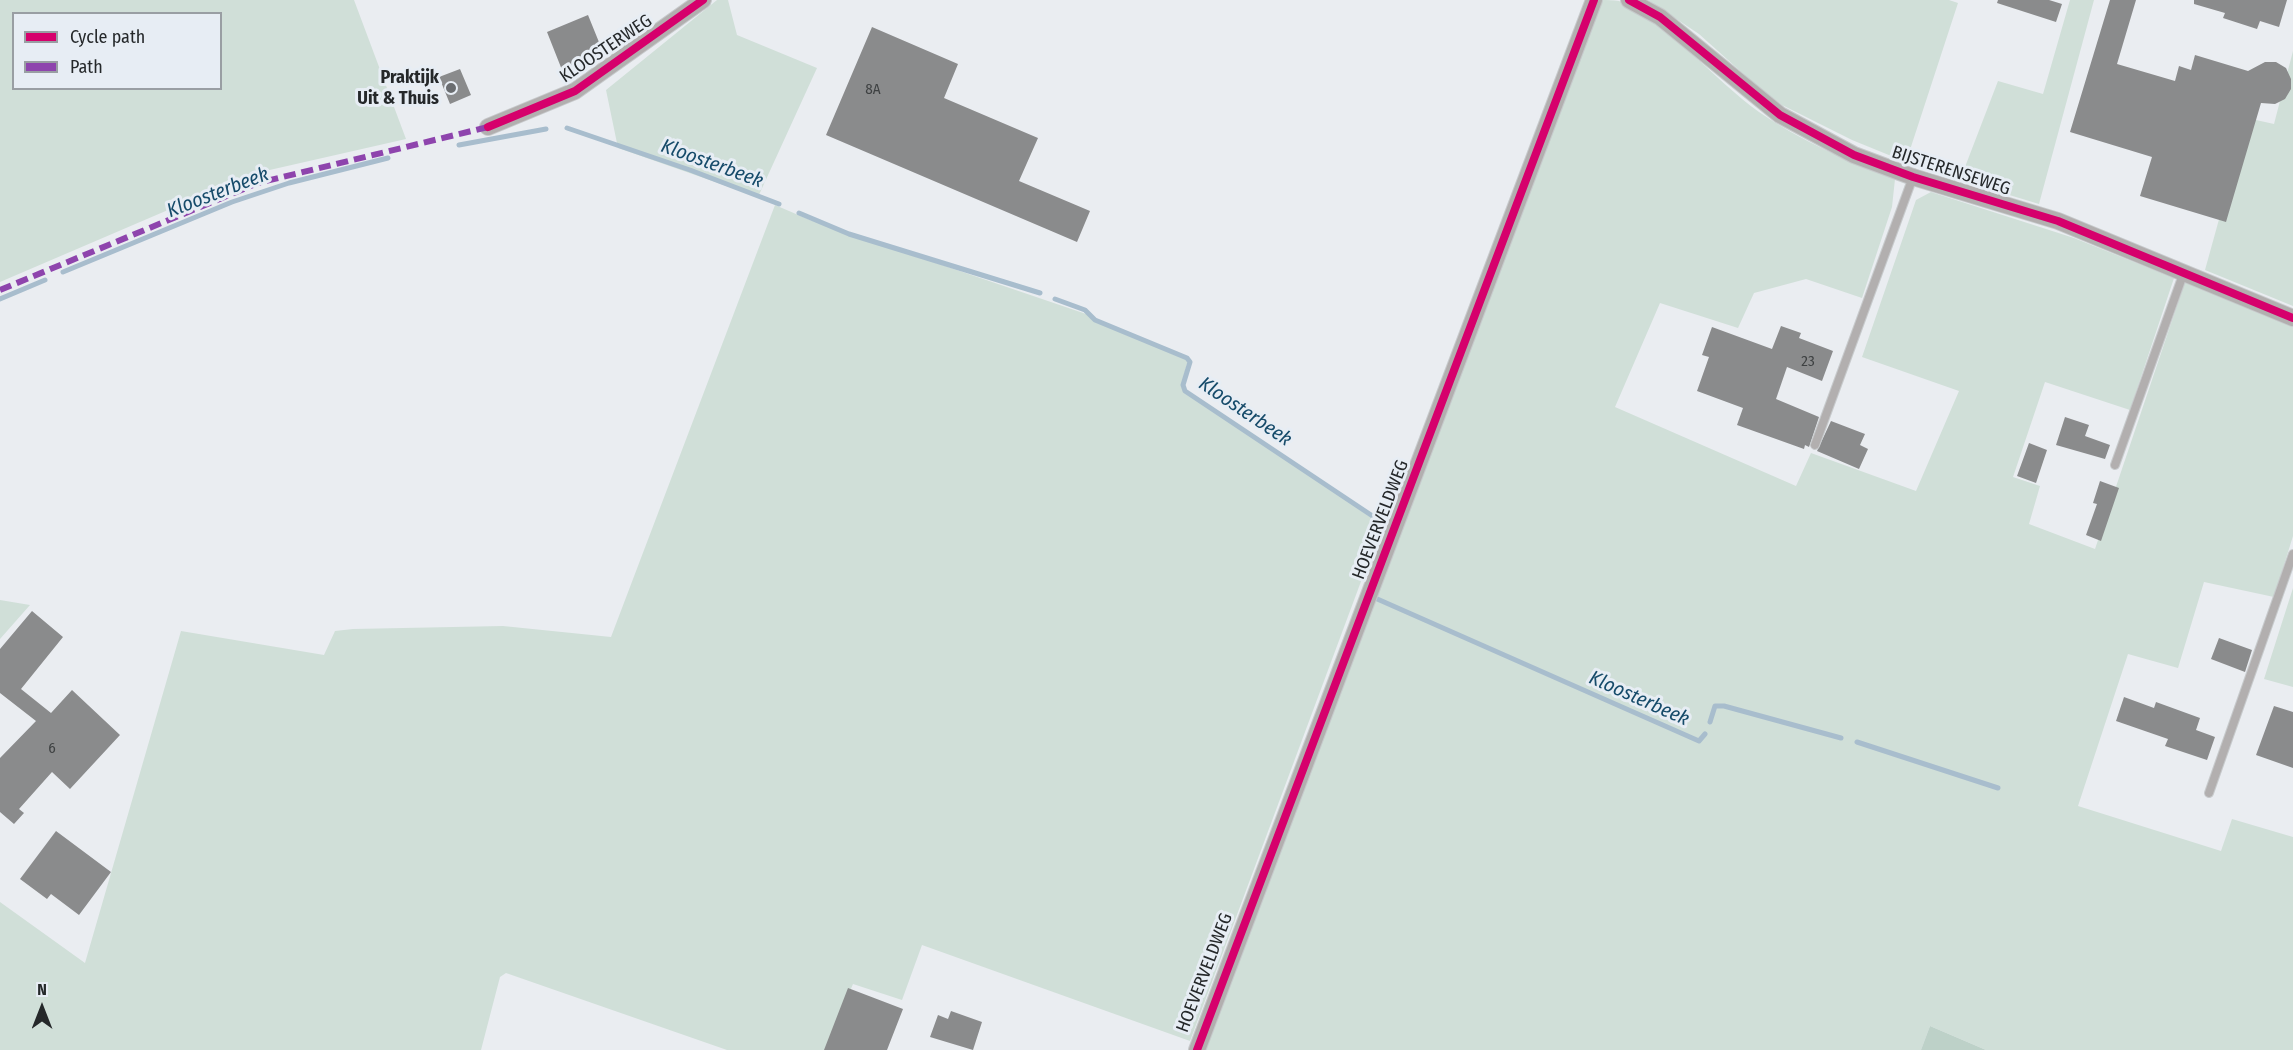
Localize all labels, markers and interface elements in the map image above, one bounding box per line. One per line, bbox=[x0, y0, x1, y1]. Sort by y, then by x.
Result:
street label: KLOOSTERWEG bbox=[556, 10, 656, 88]
legend bbox=[12, 12, 222, 90]
text: Cycle path bbox=[70, 26, 145, 48]
text: Path bbox=[70, 56, 103, 78]
place label: Praktijk Uit & Thuis bbox=[357, 67, 439, 110]
marker: Praktijk Uit & Thuis bbox=[444, 81, 458, 95]
house number: 8A bbox=[865, 81, 881, 99]
water label: Kloosterbeek bbox=[658, 134, 766, 194]
street label: BIJSTERENSEWEG bbox=[1889, 142, 2013, 200]
water label: Kloosterbeek bbox=[164, 163, 272, 223]
house number: 23 bbox=[1801, 353, 1815, 371]
water label: Kloosterbeek bbox=[1194, 372, 1296, 452]
street label: HOEVERVELDWEG bbox=[1348, 457, 1414, 583]
water label: Kloosterbeek bbox=[1585, 666, 1693, 732]
house number: 6 bbox=[48, 740, 56, 758]
street label: HOEVERVELDWEG bbox=[1172, 910, 1238, 1036]
north arrow bbox=[12, 978, 72, 1038]
text: N bbox=[37, 980, 47, 999]

